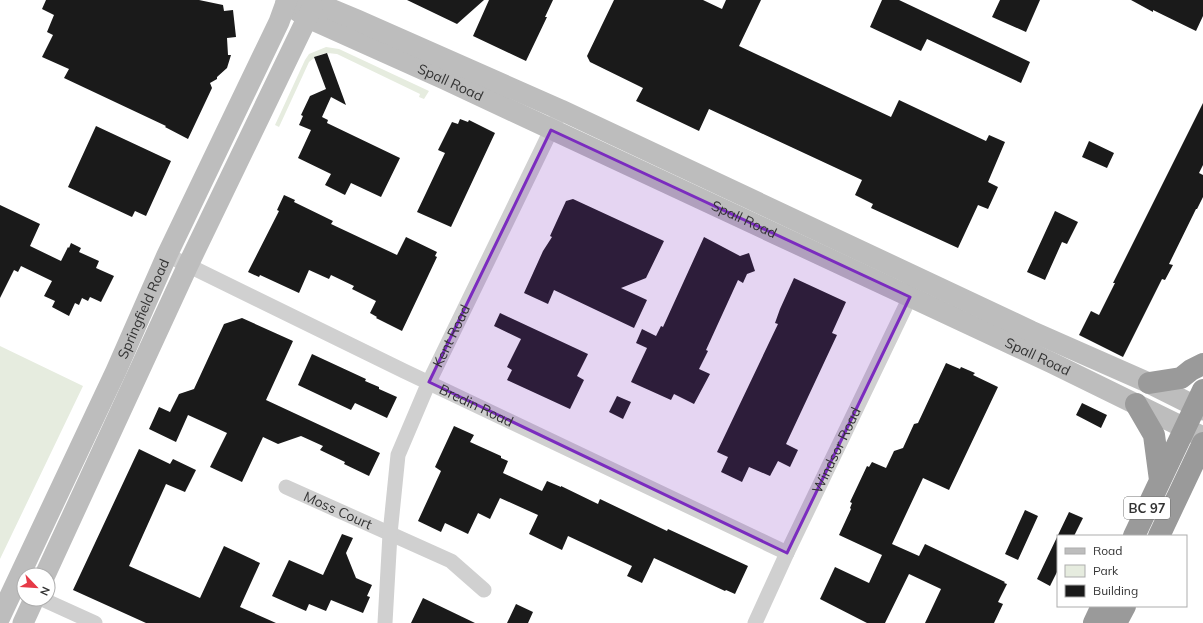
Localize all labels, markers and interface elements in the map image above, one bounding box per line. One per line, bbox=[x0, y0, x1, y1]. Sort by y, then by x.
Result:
street label: Spall Road bbox=[415, 59, 486, 105]
street label: Spall Road bbox=[709, 196, 780, 242]
street label: Springfield Road bbox=[113, 256, 173, 362]
street label: Kent Road bbox=[428, 302, 474, 370]
street label: Spall Road bbox=[1002, 333, 1073, 380]
street label: Bredin Road bbox=[436, 380, 516, 431]
street label: Windsor Road bbox=[808, 404, 865, 496]
street label: Moss Court bbox=[301, 487, 375, 534]
road number: BC 97 bbox=[1124, 497, 1170, 519]
legend bbox=[1057, 535, 1187, 607]
text: Road bbox=[1093, 543, 1122, 558]
text: Park bbox=[1093, 563, 1119, 578]
north arrow bbox=[16, 567, 56, 607]
text: Building bbox=[1093, 583, 1138, 598]
text: N bbox=[37, 585, 53, 598]

